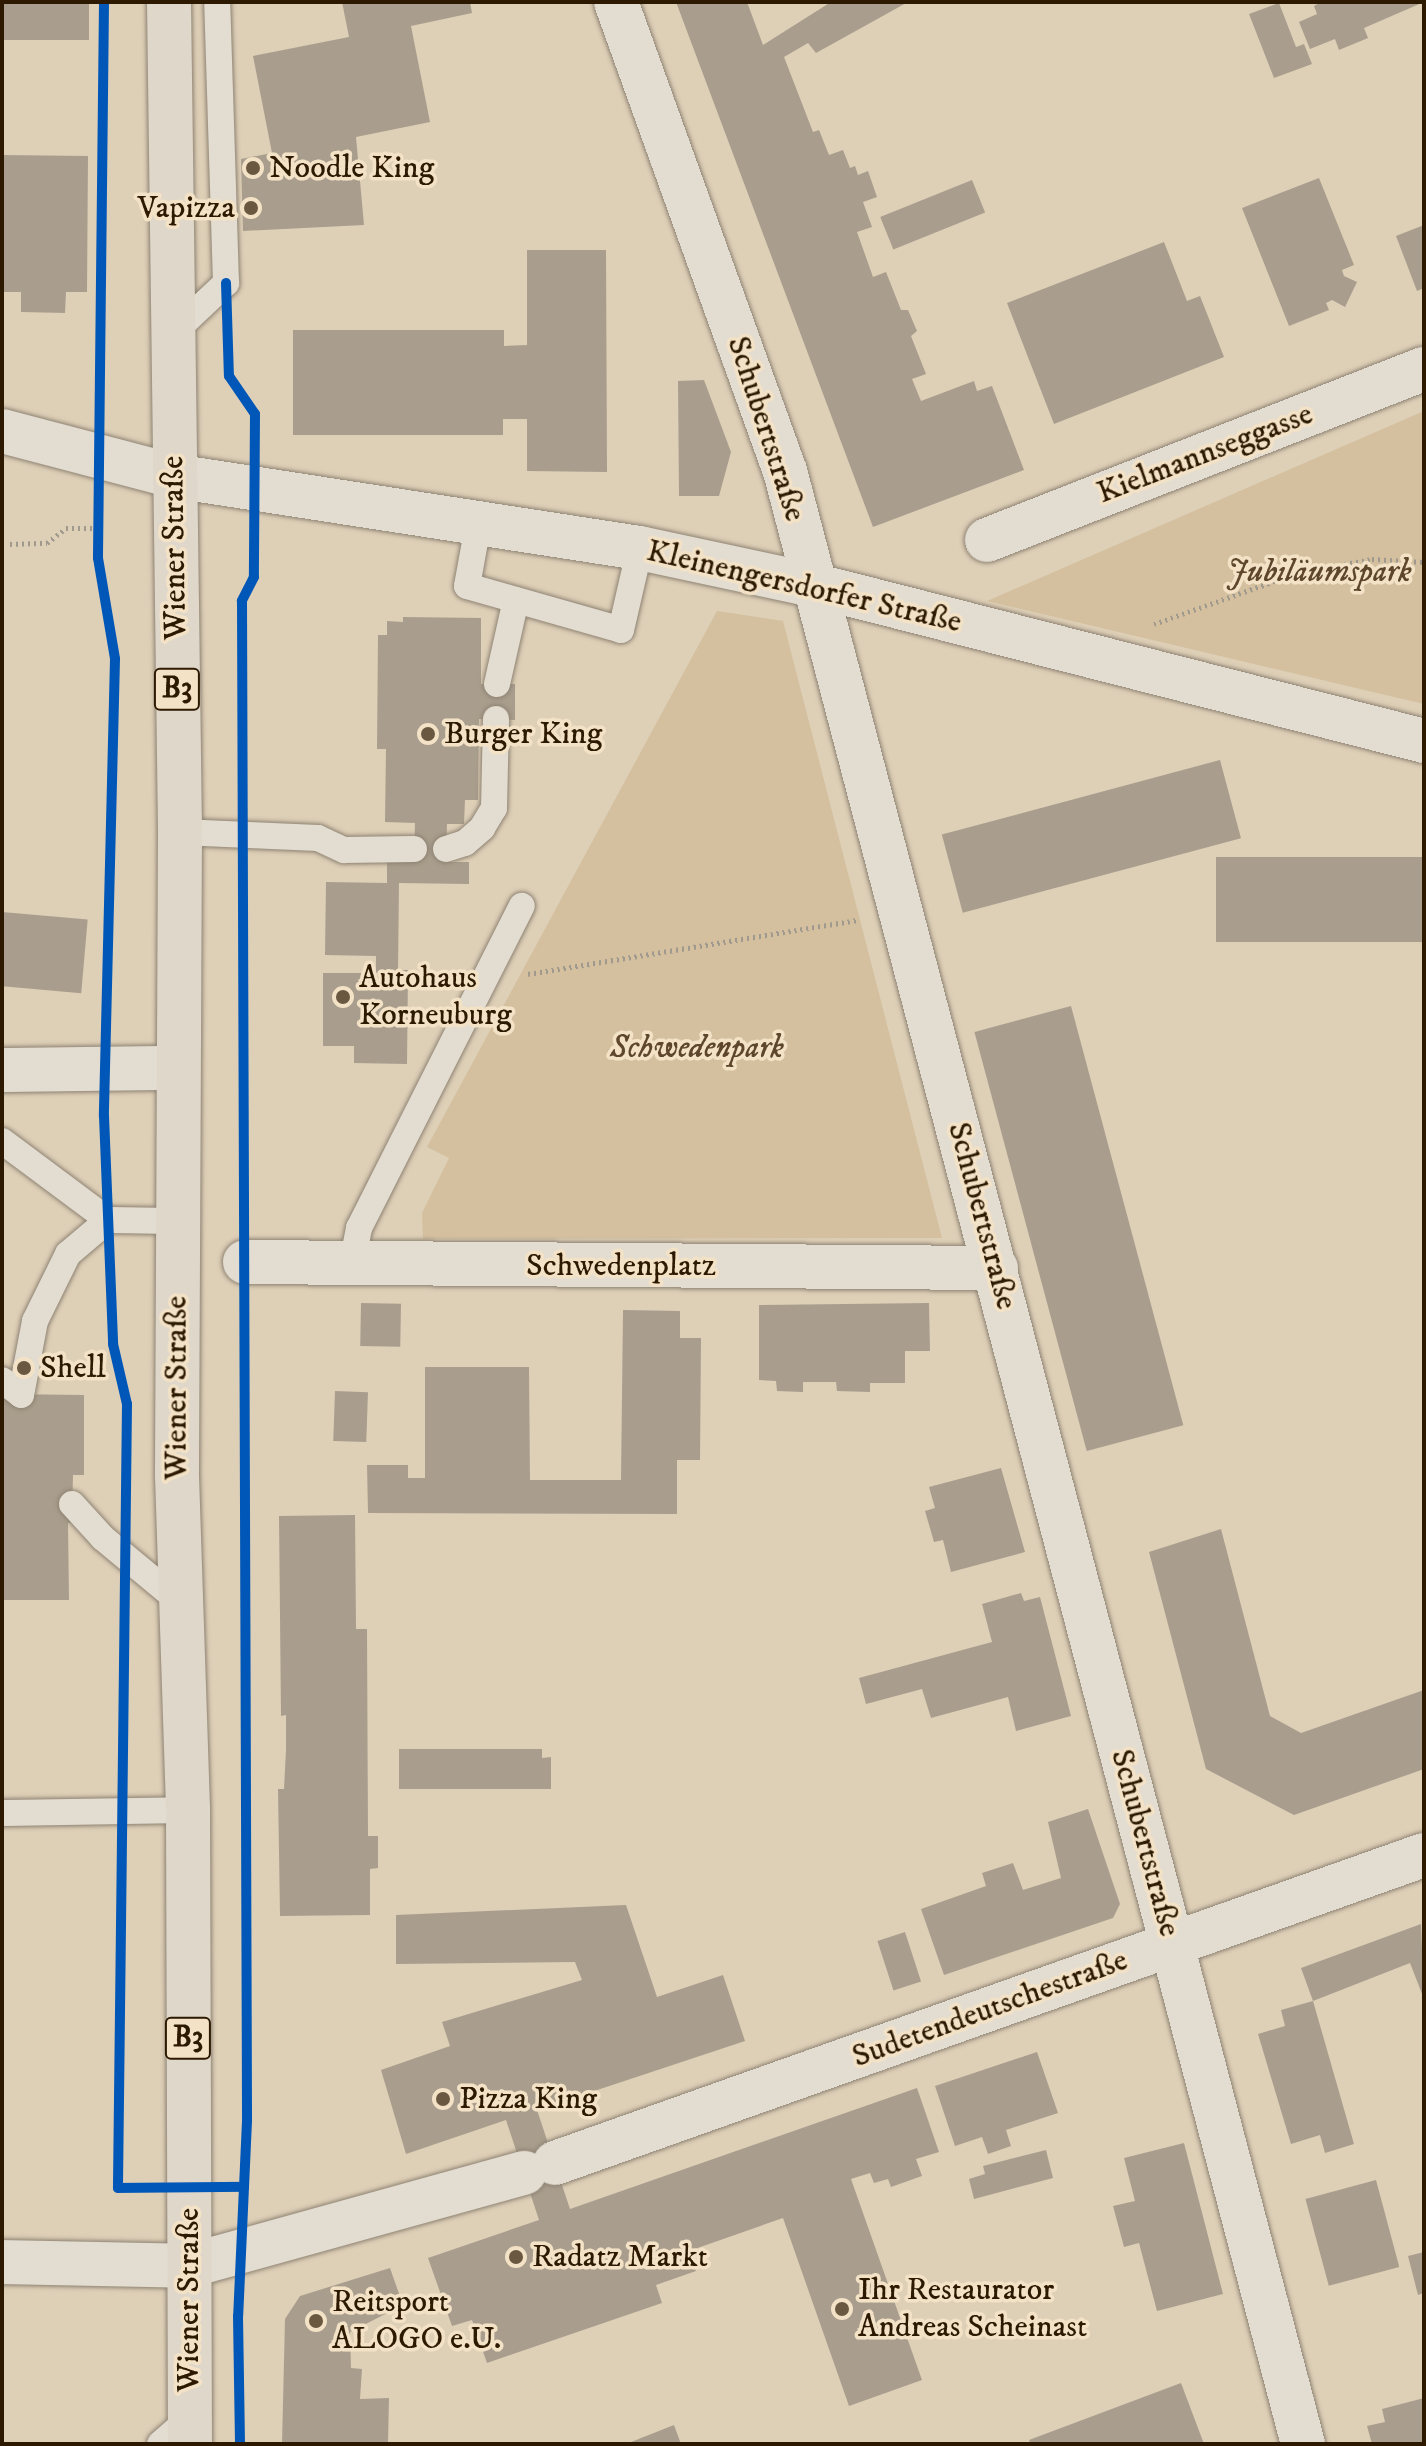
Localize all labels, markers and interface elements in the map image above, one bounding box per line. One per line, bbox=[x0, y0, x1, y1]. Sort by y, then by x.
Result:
place label: Noodle King bbox=[269, 149, 434, 187]
marker: Noodle King bbox=[244, 159, 262, 177]
place label: Vapizza bbox=[137, 189, 235, 227]
marker: Vapizza bbox=[242, 199, 260, 217]
street label: Schubertstraße bbox=[718, 332, 814, 526]
street label: Kielmannseggasse bbox=[1092, 395, 1318, 513]
street label: Wiener Straße bbox=[154, 455, 196, 641]
street label: Kleinengersdorfer Straße bbox=[643, 532, 965, 642]
park label: Jubiläumspark bbox=[1226, 553, 1412, 591]
road number: B3 bbox=[153, 663, 201, 715]
place label: Burger King bbox=[444, 715, 602, 753]
marker: Burger King bbox=[419, 725, 437, 743]
place label: Autohaus Korneuburg bbox=[359, 960, 512, 1035]
marker: Autohaus Korneuburg bbox=[334, 988, 352, 1006]
park label: Schwedenpark bbox=[610, 1029, 784, 1067]
street label: Schubertstraße bbox=[939, 1118, 1025, 1314]
street label: Schwedenplatz bbox=[526, 1247, 716, 1285]
street label: Wiener Straße bbox=[158, 1296, 196, 1480]
place label: Shell bbox=[40, 1349, 106, 1387]
marker: Shell bbox=[15, 1359, 33, 1377]
street label: Schubertstraße bbox=[1102, 1745, 1188, 1941]
street label: Sudetendeutschestraße bbox=[847, 1941, 1133, 2077]
road number: B3 bbox=[164, 2012, 212, 2064]
place label: Pizza King bbox=[459, 2080, 597, 2118]
marker: Pizza King bbox=[434, 2090, 452, 2108]
street label: Wiener Straße bbox=[170, 2208, 208, 2392]
place label: Radatz Markt bbox=[532, 2238, 708, 2276]
marker: Radatz Markt bbox=[507, 2248, 525, 2266]
place label: Ihr Restaurator Andreas Scheinast bbox=[858, 2272, 1087, 2347]
place label: Reitsport ALOGO e.U. bbox=[332, 2284, 501, 2359]
marker: Ihr Restaurator Andreas Scheinast bbox=[833, 2300, 851, 2318]
marker: Reitsport ALOGO e.U. bbox=[307, 2312, 325, 2330]

